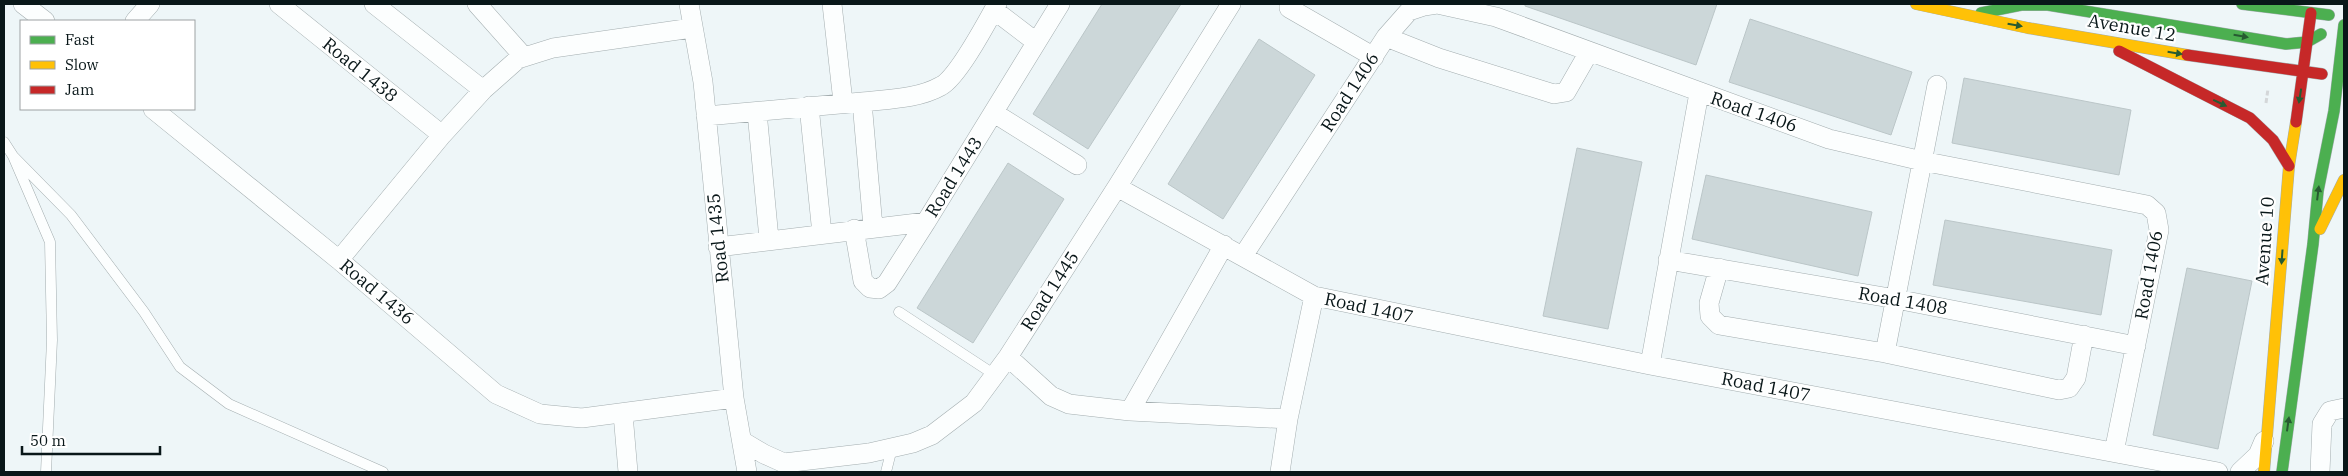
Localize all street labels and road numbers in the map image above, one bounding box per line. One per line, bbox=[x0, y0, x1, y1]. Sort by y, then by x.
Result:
street label: Avenue 12 bbox=[2086, 8, 2178, 47]
street label: Road 1438 bbox=[318, 32, 403, 107]
street label: Road 1406 bbox=[1315, 48, 1384, 136]
street label: Road 1406 bbox=[1708, 86, 1801, 137]
street label: Road 1443 bbox=[920, 132, 987, 221]
street label: Road 1435 bbox=[701, 192, 734, 284]
street label: Avenue 10 bbox=[2250, 196, 2279, 286]
street label: Road 1406 bbox=[2129, 228, 2168, 321]
street label: Road 1445 bbox=[1015, 247, 1084, 335]
street label: Road 1436 bbox=[335, 254, 419, 329]
street label: Road 1408 bbox=[1857, 281, 1950, 320]
street label: Road 1407 bbox=[1323, 287, 1416, 328]
street label: Road 1407 bbox=[1720, 367, 1813, 406]

